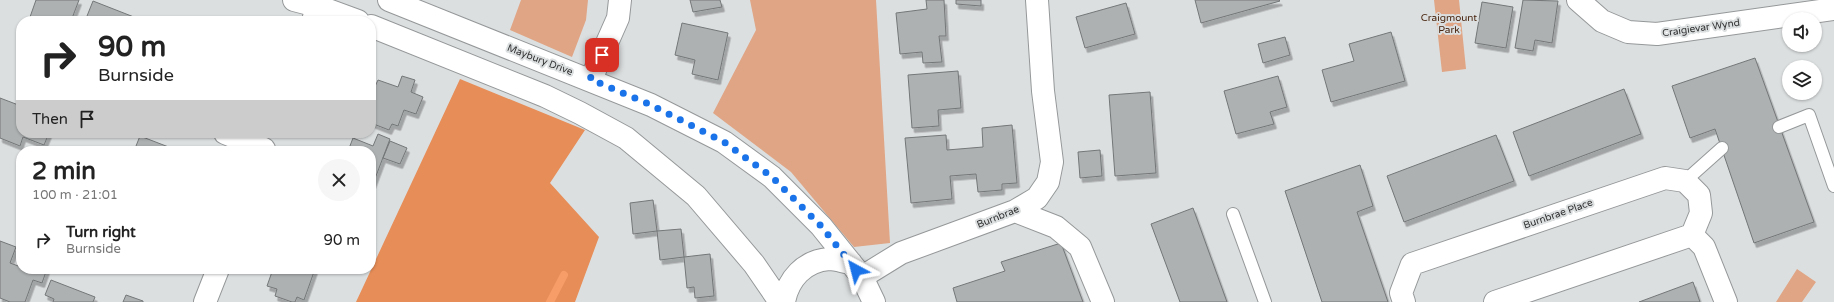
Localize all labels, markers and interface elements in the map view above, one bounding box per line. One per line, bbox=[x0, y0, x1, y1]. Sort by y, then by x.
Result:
park label: Craigmount Park bbox=[1421, 12, 1477, 36]
map controls bbox=[1782, 12, 1822, 100]
button: sound bbox=[1782, 12, 1822, 52]
street label: Craigievar Wynd bbox=[1661, 17, 1741, 39]
text: 90 m bbox=[98, 30, 166, 64]
icon: right bbox=[32, 32, 84, 84]
pin bbox=[585, 38, 619, 72]
street label: Maybury Drive bbox=[505, 42, 575, 78]
icon: arrive bbox=[591, 44, 613, 66]
button: layers bbox=[1782, 60, 1822, 100]
text: Burnside bbox=[98, 64, 174, 86]
icon: arrive bbox=[76, 108, 98, 130]
text: Then bbox=[32, 110, 68, 128]
text: 2 min bbox=[32, 157, 96, 186]
button: close bbox=[318, 159, 360, 201]
text: 100 m · 21:01 bbox=[32, 187, 118, 203]
street label: Burnbrae Place bbox=[1522, 196, 1595, 231]
street label: Burnbrae bbox=[975, 203, 1021, 231]
text: Turn right bbox=[66, 223, 136, 241]
icon: right bbox=[32, 229, 54, 251]
text: 90 m bbox=[323, 231, 360, 249]
text: Burnside bbox=[66, 241, 121, 257]
position arrow bbox=[835, 249, 877, 291]

